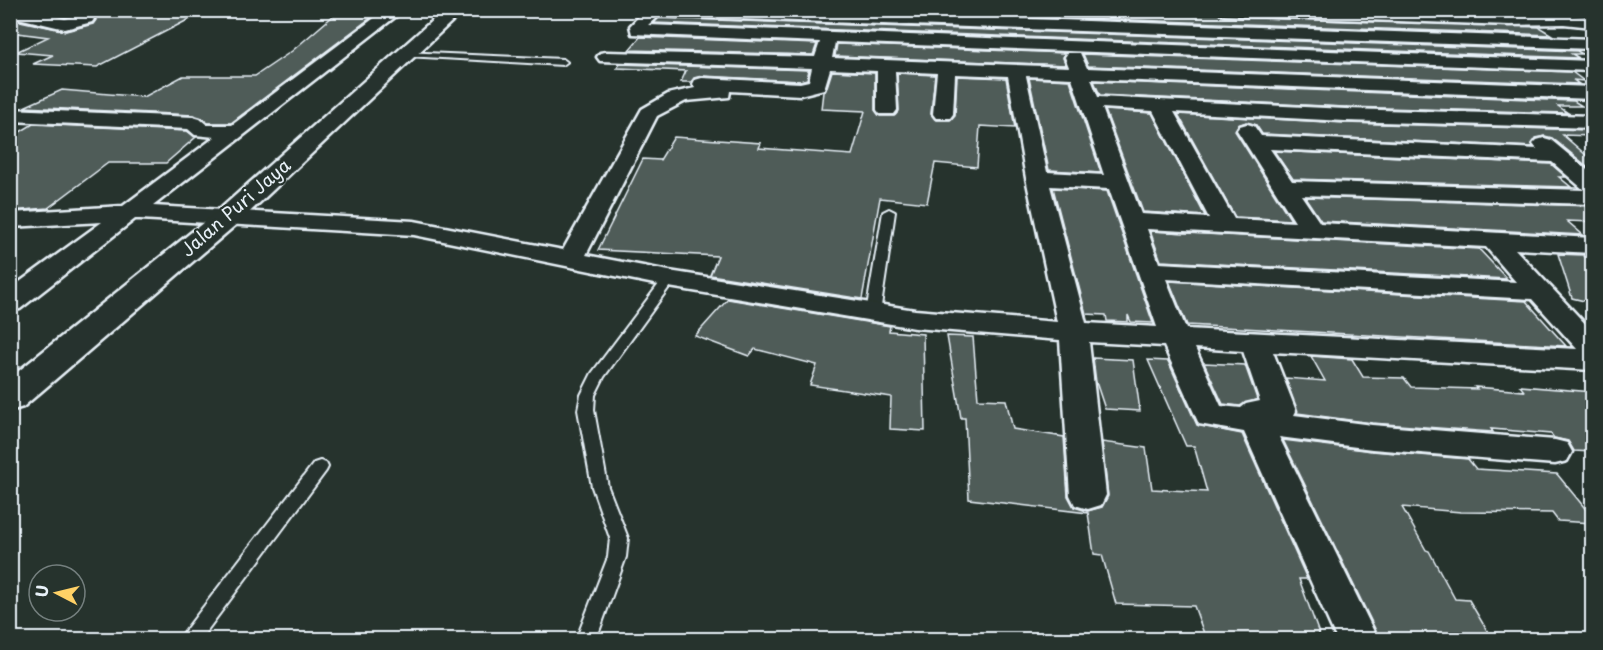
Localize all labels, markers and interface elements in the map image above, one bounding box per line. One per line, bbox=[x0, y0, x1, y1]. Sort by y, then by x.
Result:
street label: Jalan Puri Jaya bbox=[174, 151, 296, 262]
north arrow bbox=[27, 563, 87, 623]
text: U bbox=[28, 584, 54, 599]

